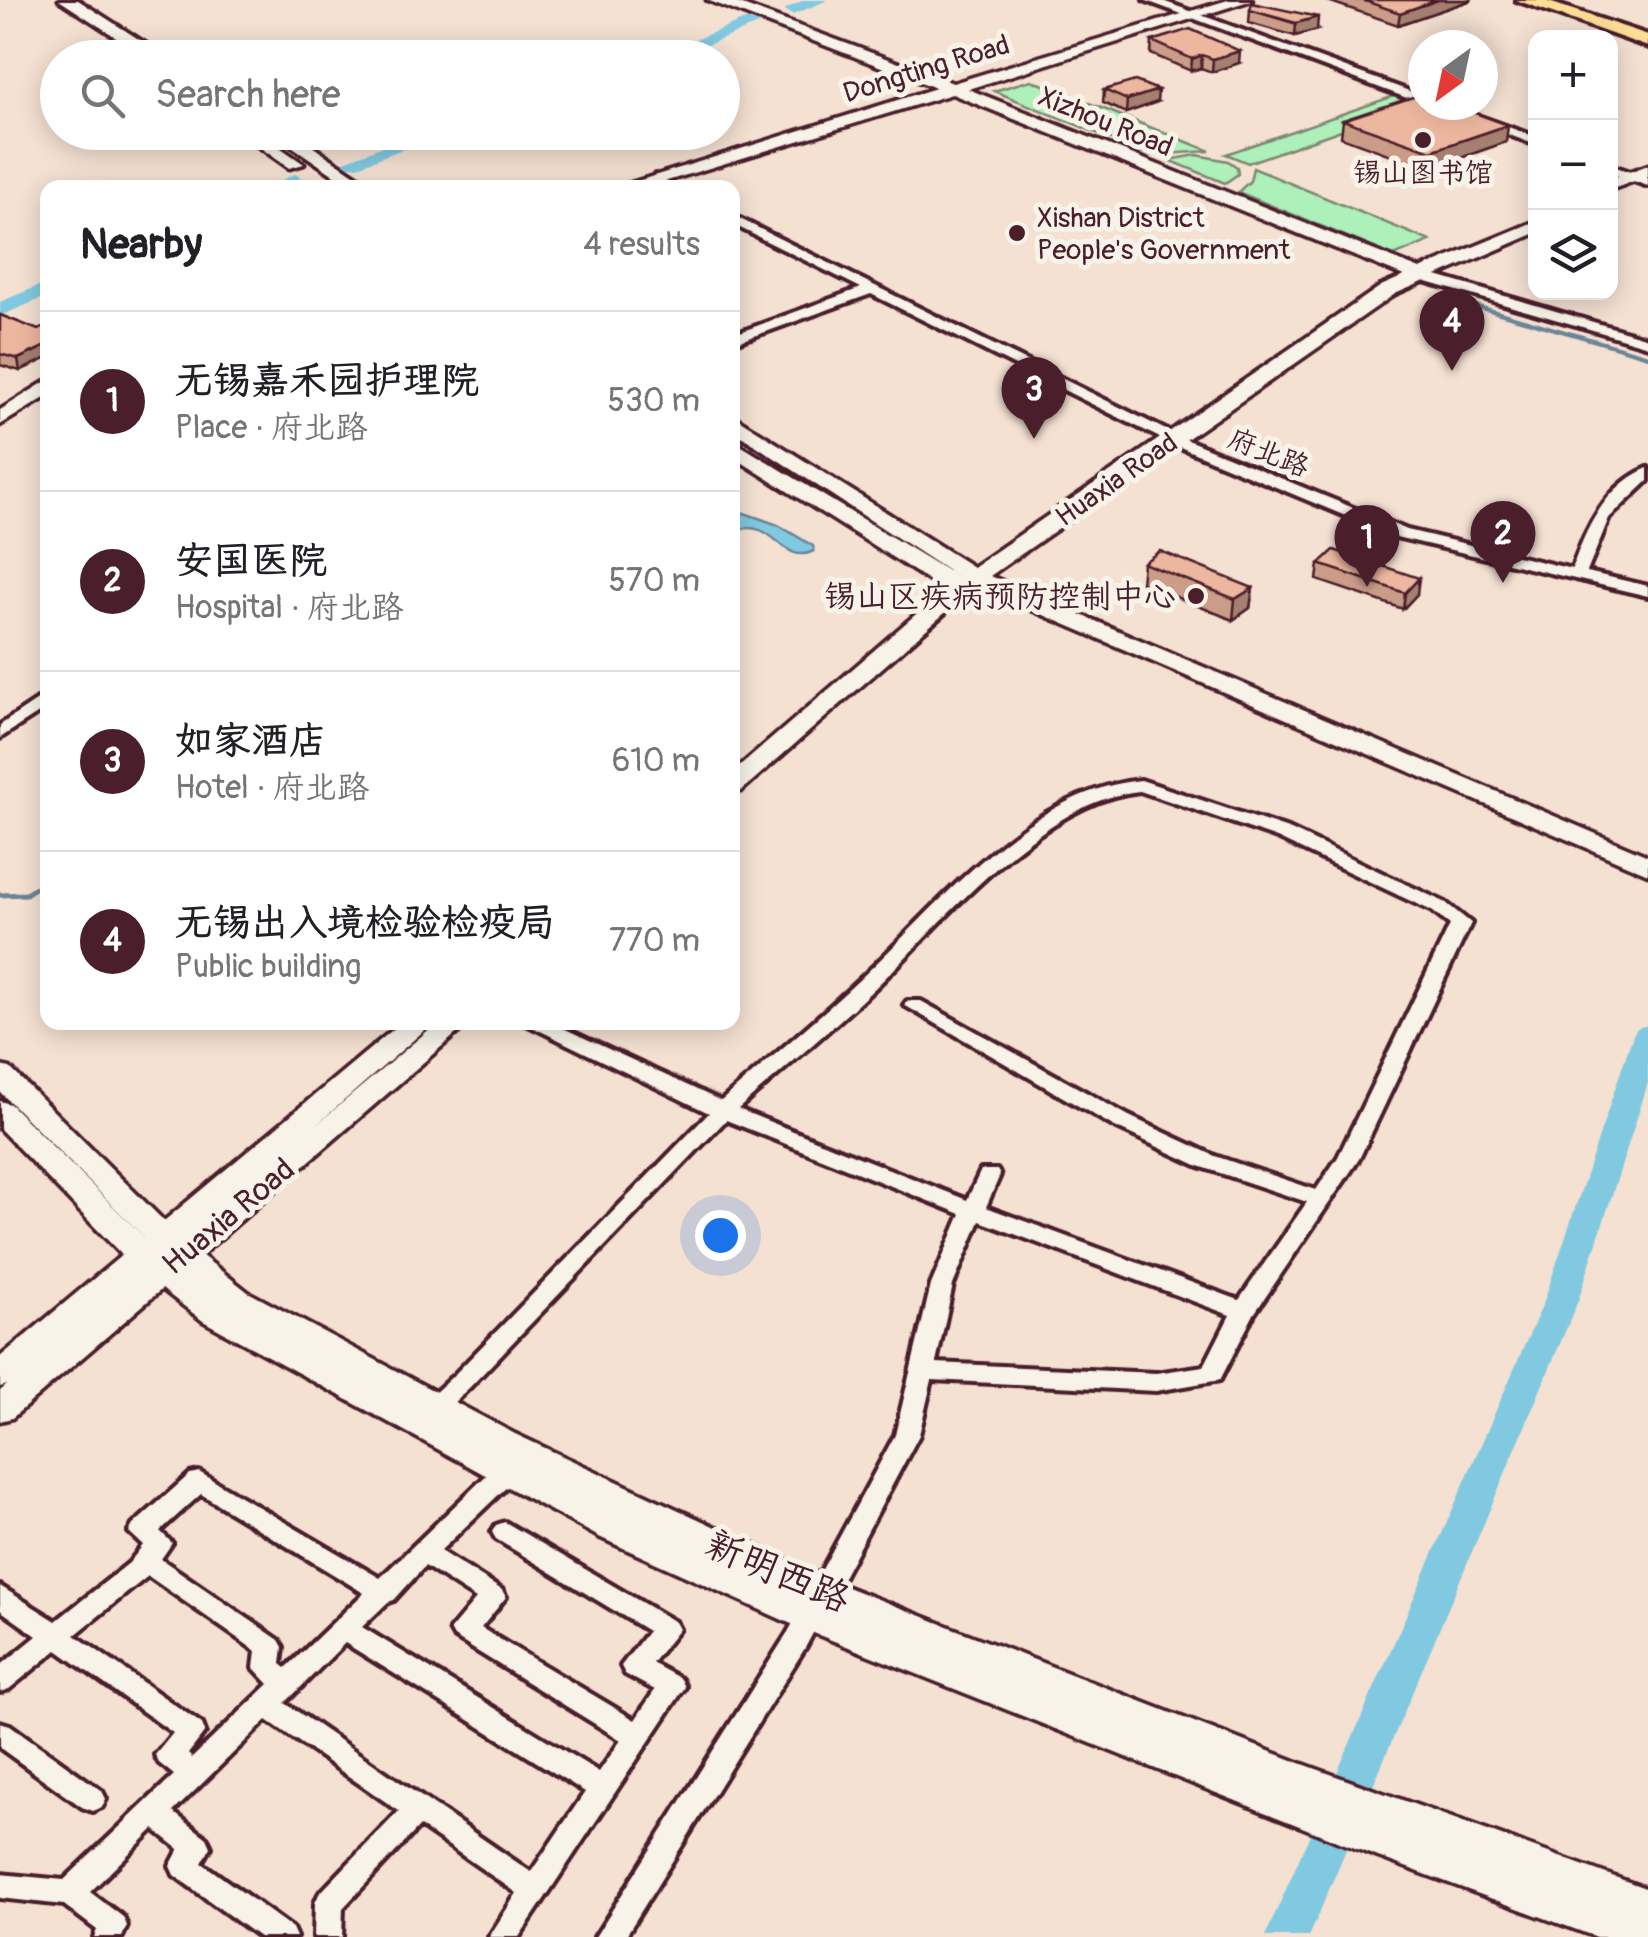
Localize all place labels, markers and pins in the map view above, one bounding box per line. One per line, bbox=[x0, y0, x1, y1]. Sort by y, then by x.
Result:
marker: 锡山图书馆 bbox=[1412, 129, 1434, 151]
place label: 锡山图书馆 bbox=[1353, 156, 1493, 191]
place label: Xishan District People's Government bbox=[1037, 201, 1291, 268]
marker: Xishan District People's Government bbox=[1006, 222, 1028, 244]
pin: 4 bbox=[1420, 288, 1484, 371]
pin: 3 bbox=[1002, 356, 1066, 439]
pin: 2 bbox=[1470, 500, 1536, 583]
pin: 1 bbox=[1334, 504, 1400, 587]
place label: 锡山区疾病预防控制中心 bbox=[824, 577, 1176, 617]
marker: 锡山区疾病预防控制中心 bbox=[1185, 585, 1207, 607]

